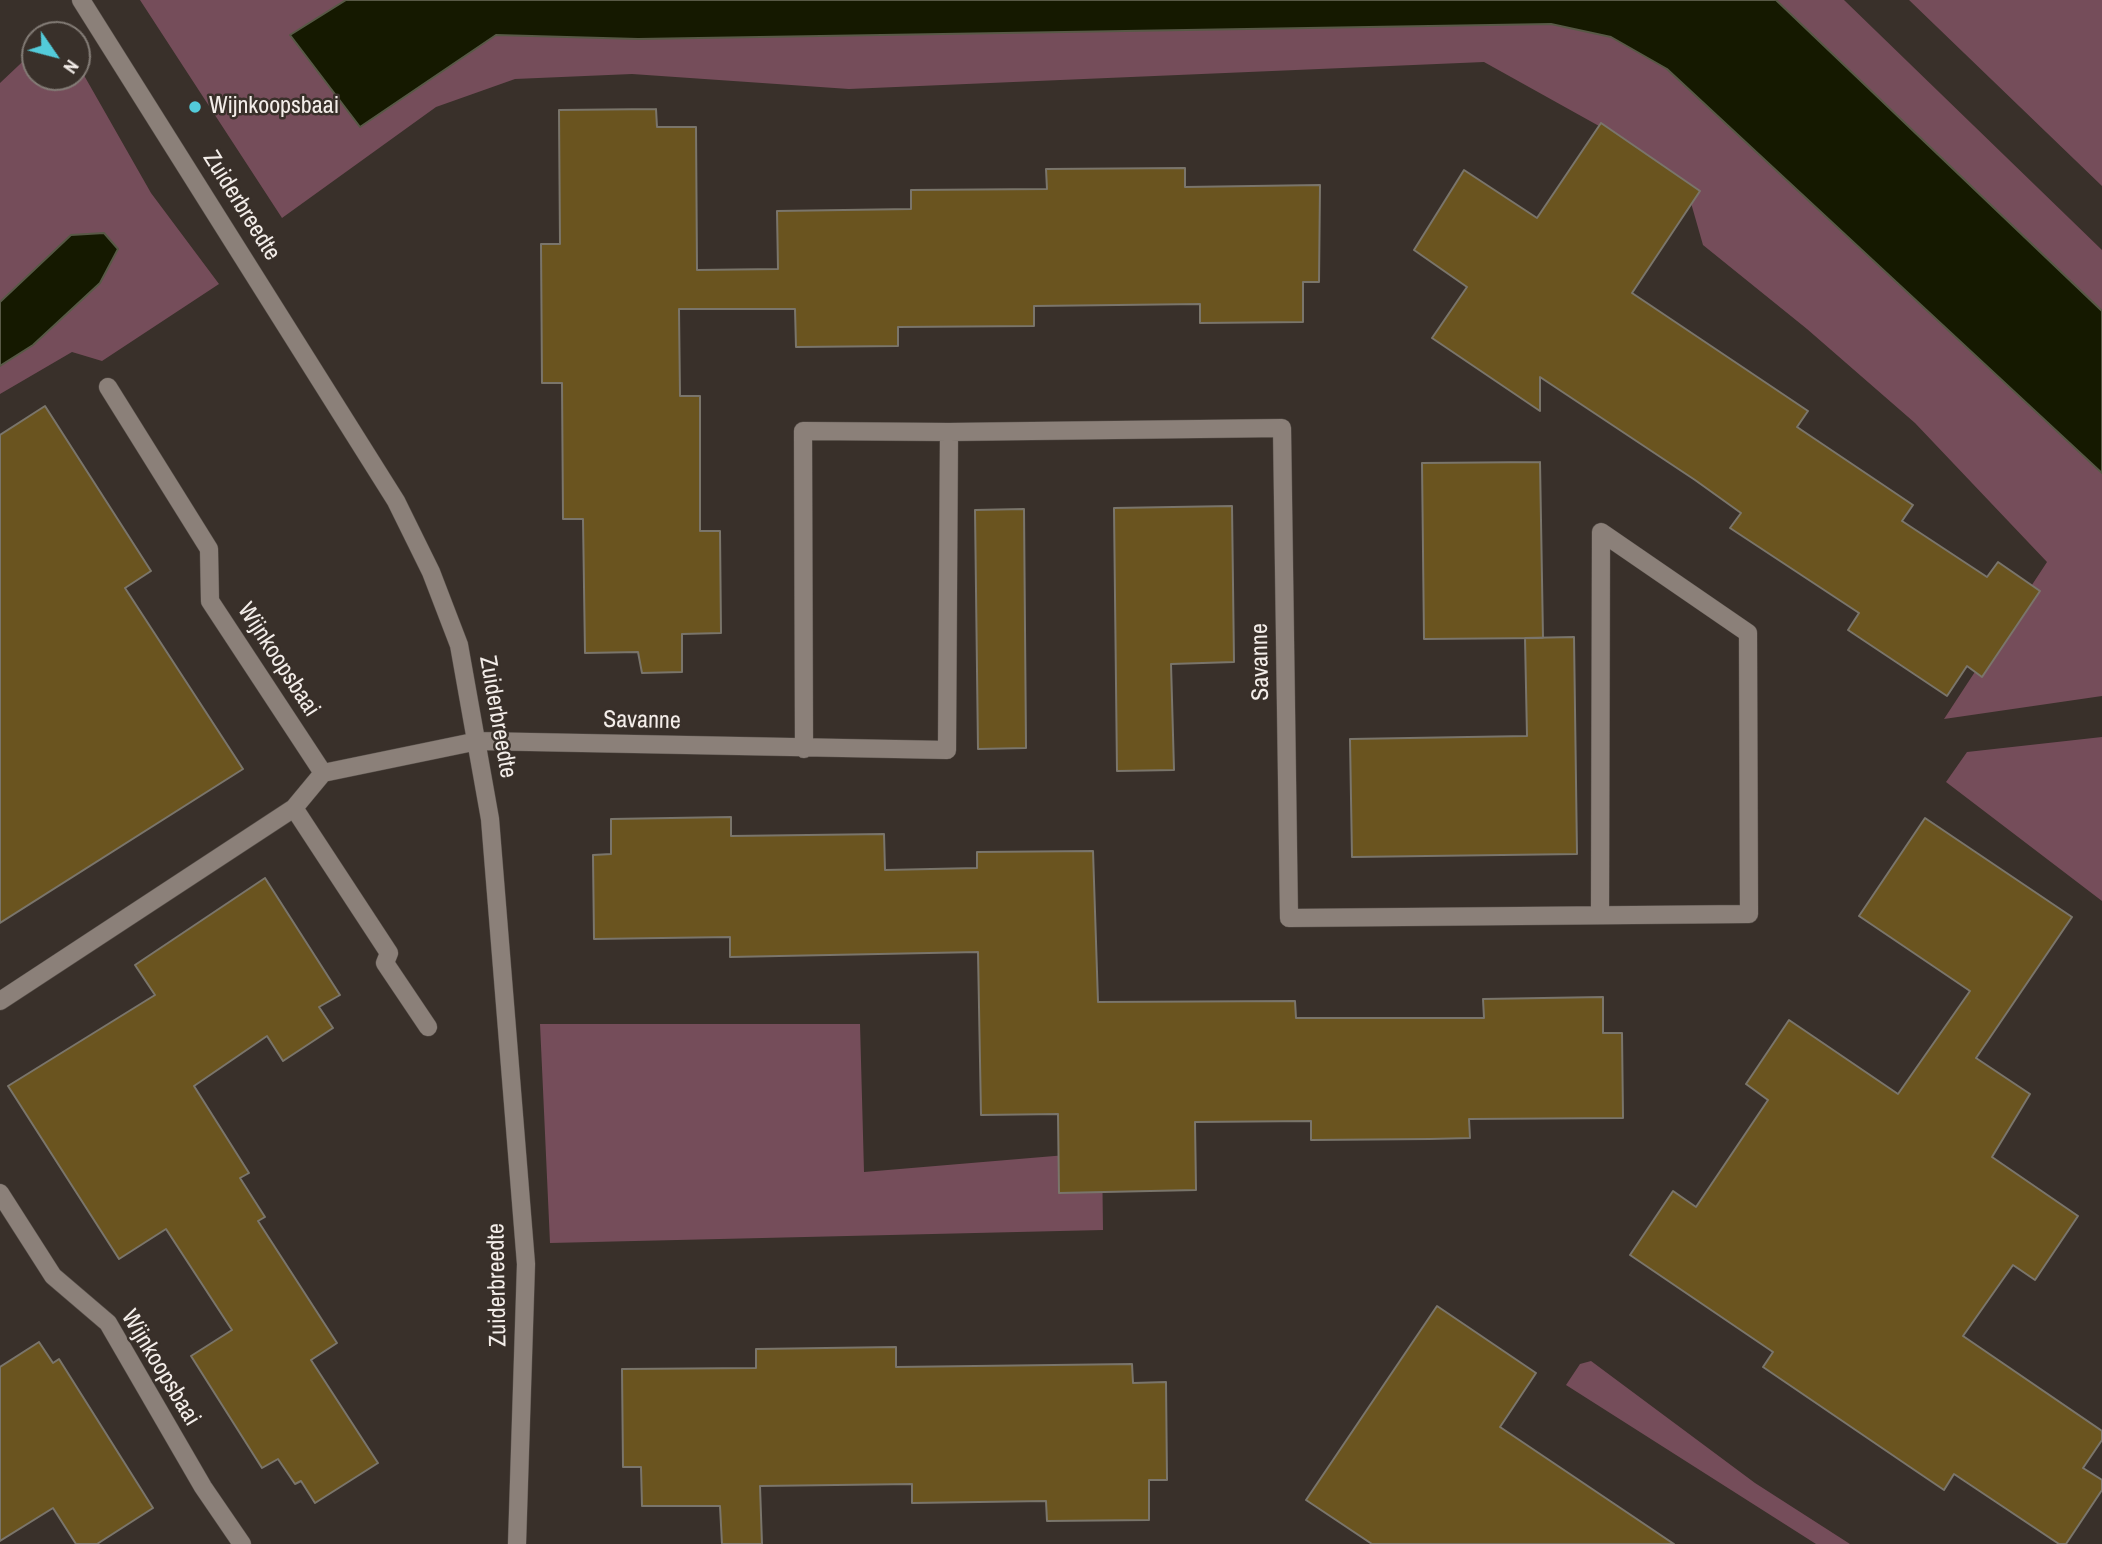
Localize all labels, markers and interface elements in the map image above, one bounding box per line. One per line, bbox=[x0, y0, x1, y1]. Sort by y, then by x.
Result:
north arrow bbox=[21, 21, 91, 91]
text: N bbox=[58, 55, 85, 79]
place label: Wijnkoopsbaai bbox=[209, 93, 339, 121]
marker: Wijnkoopsbaai bbox=[187, 99, 203, 115]
street label: Zuiderbreedte bbox=[196, 146, 286, 266]
street label: Wijnkoopsbaai bbox=[230, 598, 326, 722]
street label: Savanne bbox=[1246, 623, 1276, 701]
street label: Zuiderbreedte bbox=[472, 654, 522, 780]
street label: Savanne bbox=[603, 706, 681, 736]
street label: Zuiderbreedte bbox=[483, 1223, 513, 1347]
street label: Wijnkoopsbaai bbox=[114, 1305, 206, 1431]

